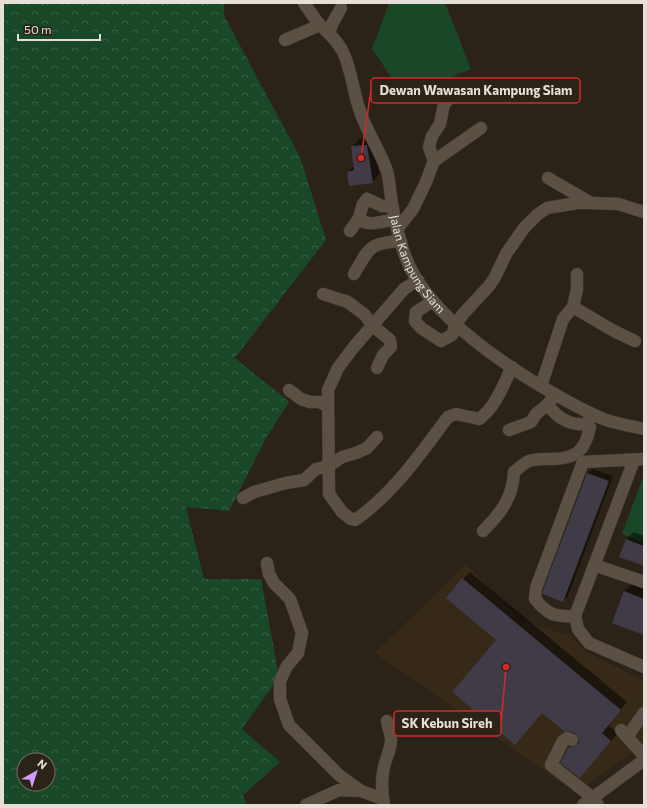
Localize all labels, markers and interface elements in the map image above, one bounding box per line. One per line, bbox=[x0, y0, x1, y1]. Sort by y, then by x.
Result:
scale bar bbox=[18, 16, 100, 42]
text: 50 m bbox=[24, 22, 52, 36]
callout: Dewan Wawasan Kampung Siam bbox=[371, 78, 580, 103]
text: Dewan Wawasan Kampung Siam bbox=[380, 82, 572, 98]
street label: Jalan Kampung Siam bbox=[387, 214, 448, 316]
callout: SK Kebun Sireh bbox=[394, 711, 501, 736]
text: SK Kebun Sireh bbox=[402, 715, 492, 731]
north arrow bbox=[16, 752, 56, 792]
text: N bbox=[35, 756, 50, 771]

